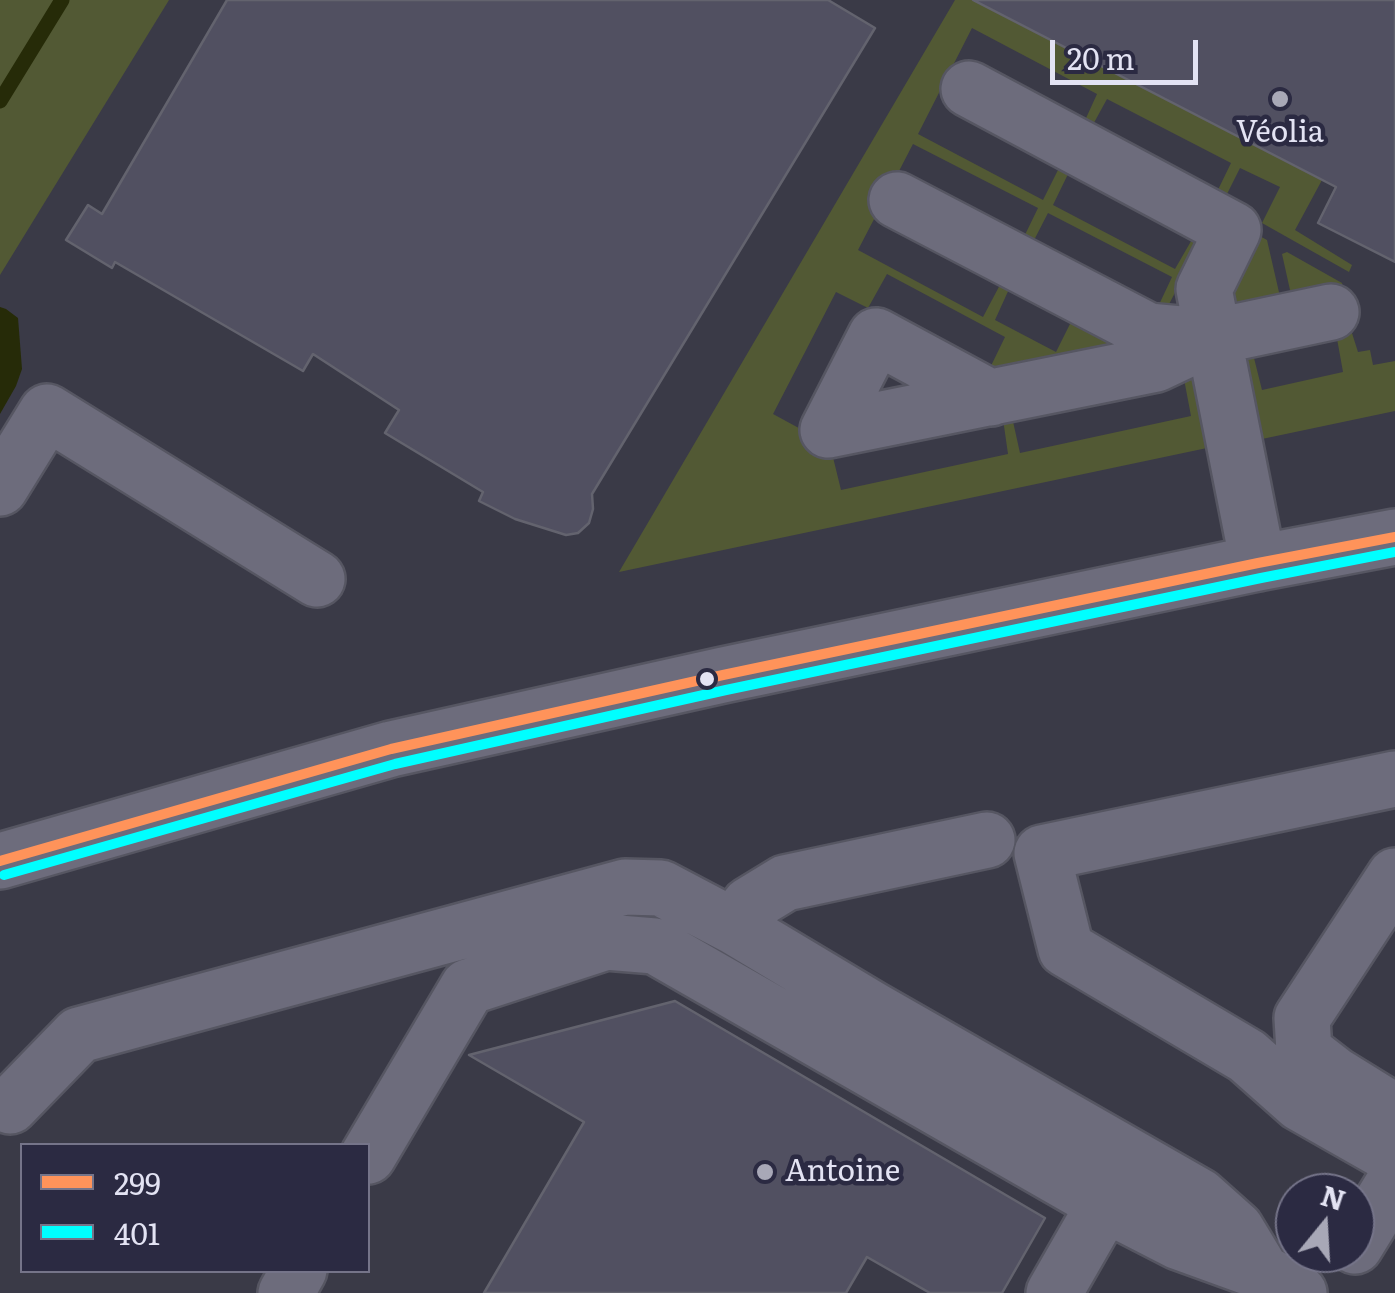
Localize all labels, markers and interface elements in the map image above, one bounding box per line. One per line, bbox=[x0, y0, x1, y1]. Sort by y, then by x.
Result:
scale bar bbox=[1055, 20, 1202, 82]
text: 20 m bbox=[1067, 35, 1135, 79]
marker: Véolia bbox=[1269, 88, 1291, 110]
place label: Véolia bbox=[1236, 115, 1324, 151]
unlabelled marker bbox=[697, 669, 717, 689]
legend bbox=[20, 1143, 370, 1273]
place label: Antoine bbox=[785, 1154, 900, 1190]
text: 299 bbox=[114, 1160, 161, 1204]
marker: Antoine bbox=[754, 1161, 776, 1183]
north arrow bbox=[1275, 1173, 1375, 1273]
text: N bbox=[1316, 1173, 1351, 1220]
text: 401 bbox=[114, 1210, 160, 1254]

